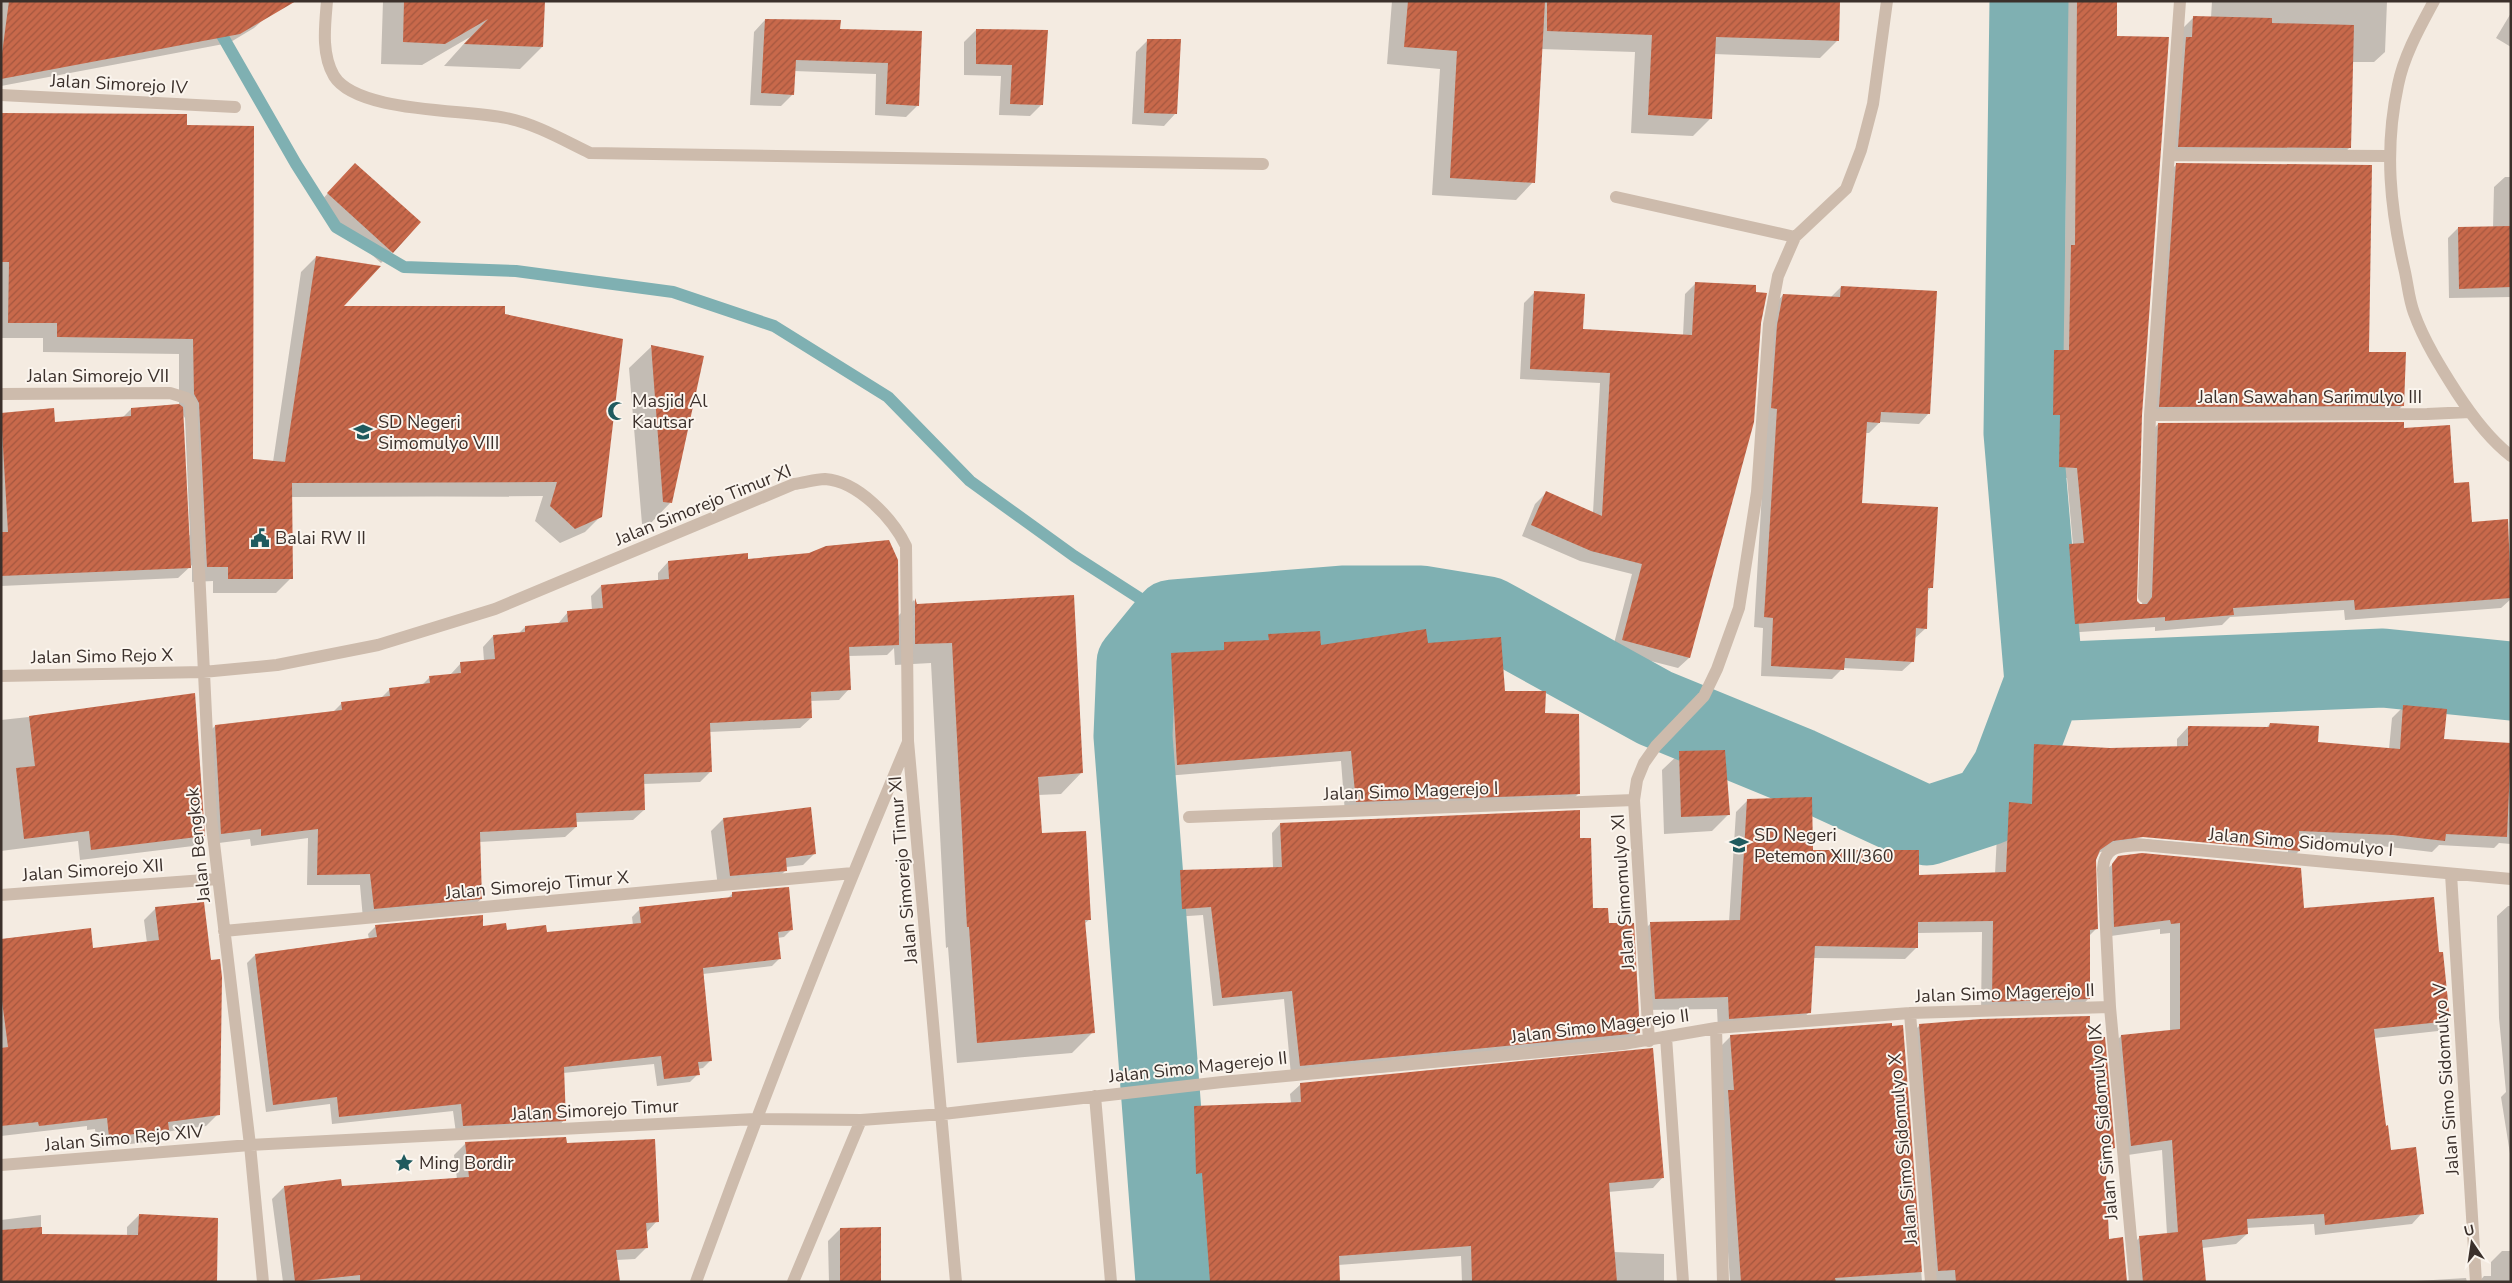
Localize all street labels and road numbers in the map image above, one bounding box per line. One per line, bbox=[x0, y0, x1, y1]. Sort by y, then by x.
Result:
street label: Jalan Simorejo IV bbox=[49, 68, 189, 100]
street label: Jalan Simorejo VII bbox=[26, 364, 169, 388]
street label: Jalan Sawahan Sarimulyo III bbox=[2197, 385, 2422, 409]
street label: Jalan Simorejo Timur XI bbox=[610, 459, 795, 552]
street label: Jalan Simo Rejo X bbox=[30, 643, 174, 669]
street label: Jalan Simorejo Timur XI bbox=[883, 775, 923, 966]
street label: Jalan Simo Magerejo I bbox=[1322, 776, 1499, 806]
street label: Jalan Bengkok bbox=[180, 785, 216, 905]
street label: Jalan Simomulyo XI bbox=[1606, 813, 1640, 972]
street label: Jalan Simo Sidomulyo I bbox=[2207, 822, 2394, 862]
street label: Jalan Simorejo XII bbox=[21, 853, 164, 887]
street label: Jalan Simorejo Timur X bbox=[443, 865, 630, 905]
street label: Jalan Simo Magerejo II bbox=[1914, 978, 2095, 1008]
street label: Jalan Simo Sidomulyo V bbox=[2427, 981, 2465, 1177]
street label: Jalan Simo Magerejo II bbox=[1508, 1003, 1691, 1049]
street label: Jalan Simo Sidomulyo IX bbox=[2082, 1023, 2124, 1222]
street label: Jalan Simo Magerejo II bbox=[1107, 1046, 1288, 1088]
street label: Jalan Simo Sidomulyo X bbox=[1883, 1052, 1923, 1247]
street label: Jalan Simorejo Timur bbox=[510, 1094, 680, 1126]
street label: Jalan Simo Rejo XIV bbox=[43, 1119, 205, 1157]

